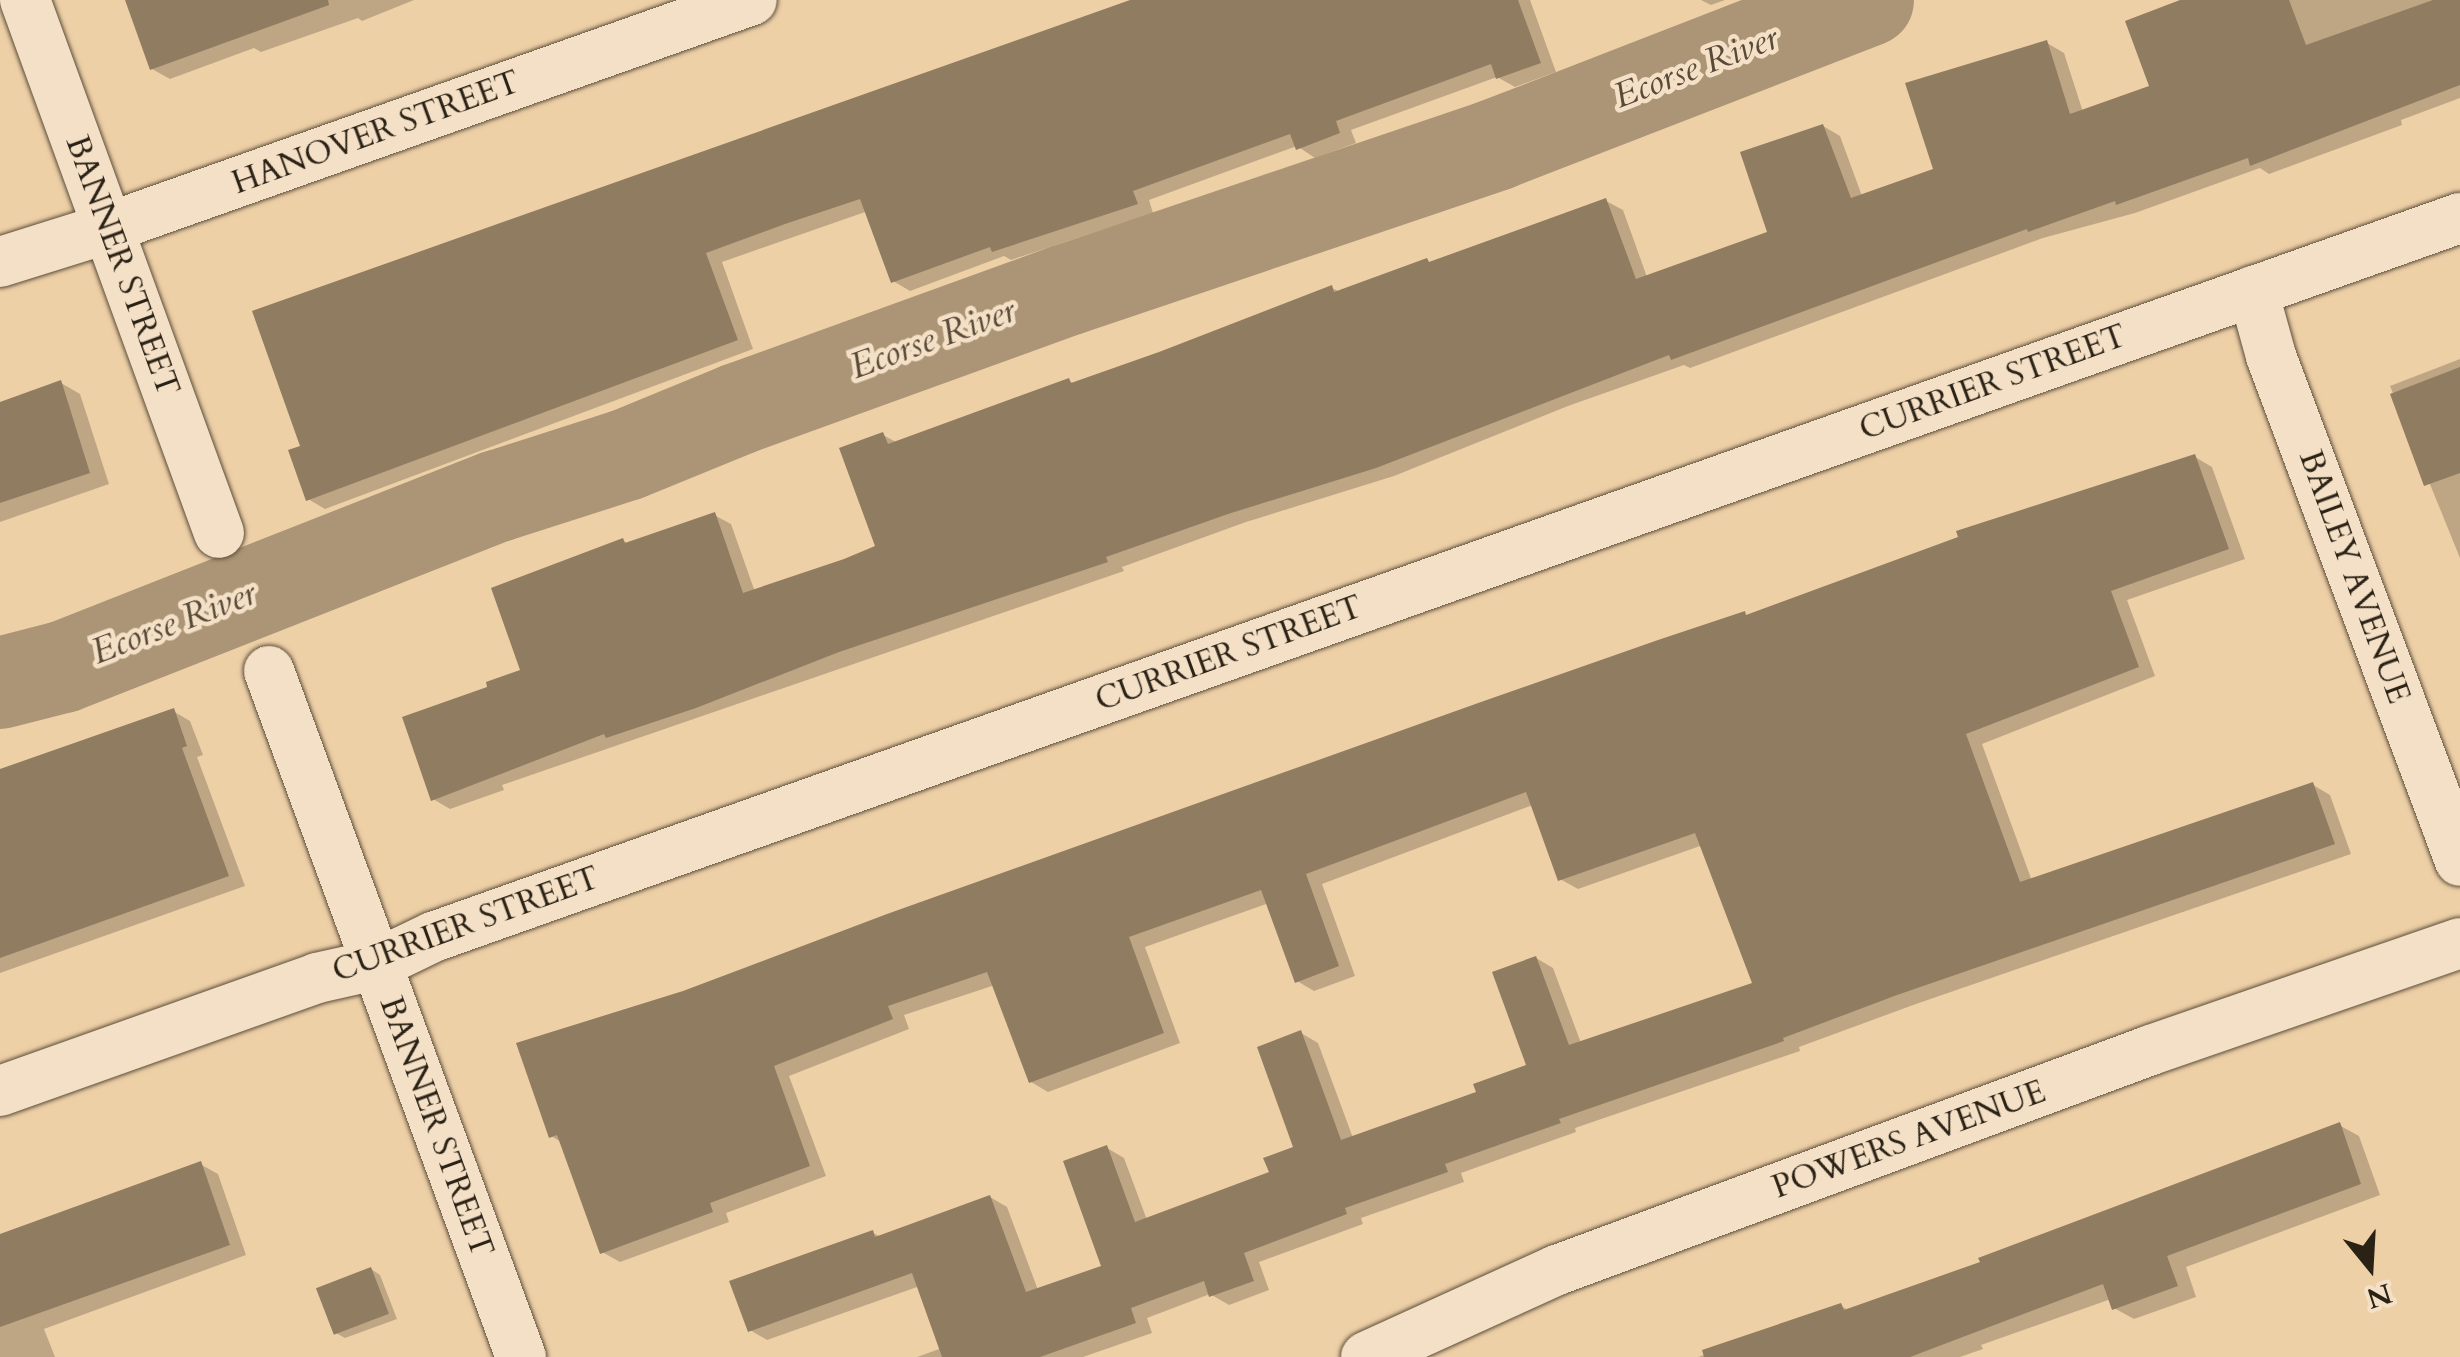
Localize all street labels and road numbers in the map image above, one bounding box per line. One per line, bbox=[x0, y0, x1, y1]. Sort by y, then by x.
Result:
street label: HANOVER STREET bbox=[227, 63, 525, 203]
street label: BANNER STREET bbox=[57, 131, 187, 401]
street label: CURRIER STREET bbox=[1854, 317, 2132, 449]
street label: BAILEY AVENUE bbox=[2290, 445, 2418, 709]
street label: CURRIER STREET bbox=[1090, 588, 1368, 720]
street label: CURRIER STREET bbox=[327, 859, 605, 991]
street label: BANNER STREET bbox=[371, 992, 501, 1262]
street label: POWERS AVENUE bbox=[1767, 1073, 2051, 1207]

